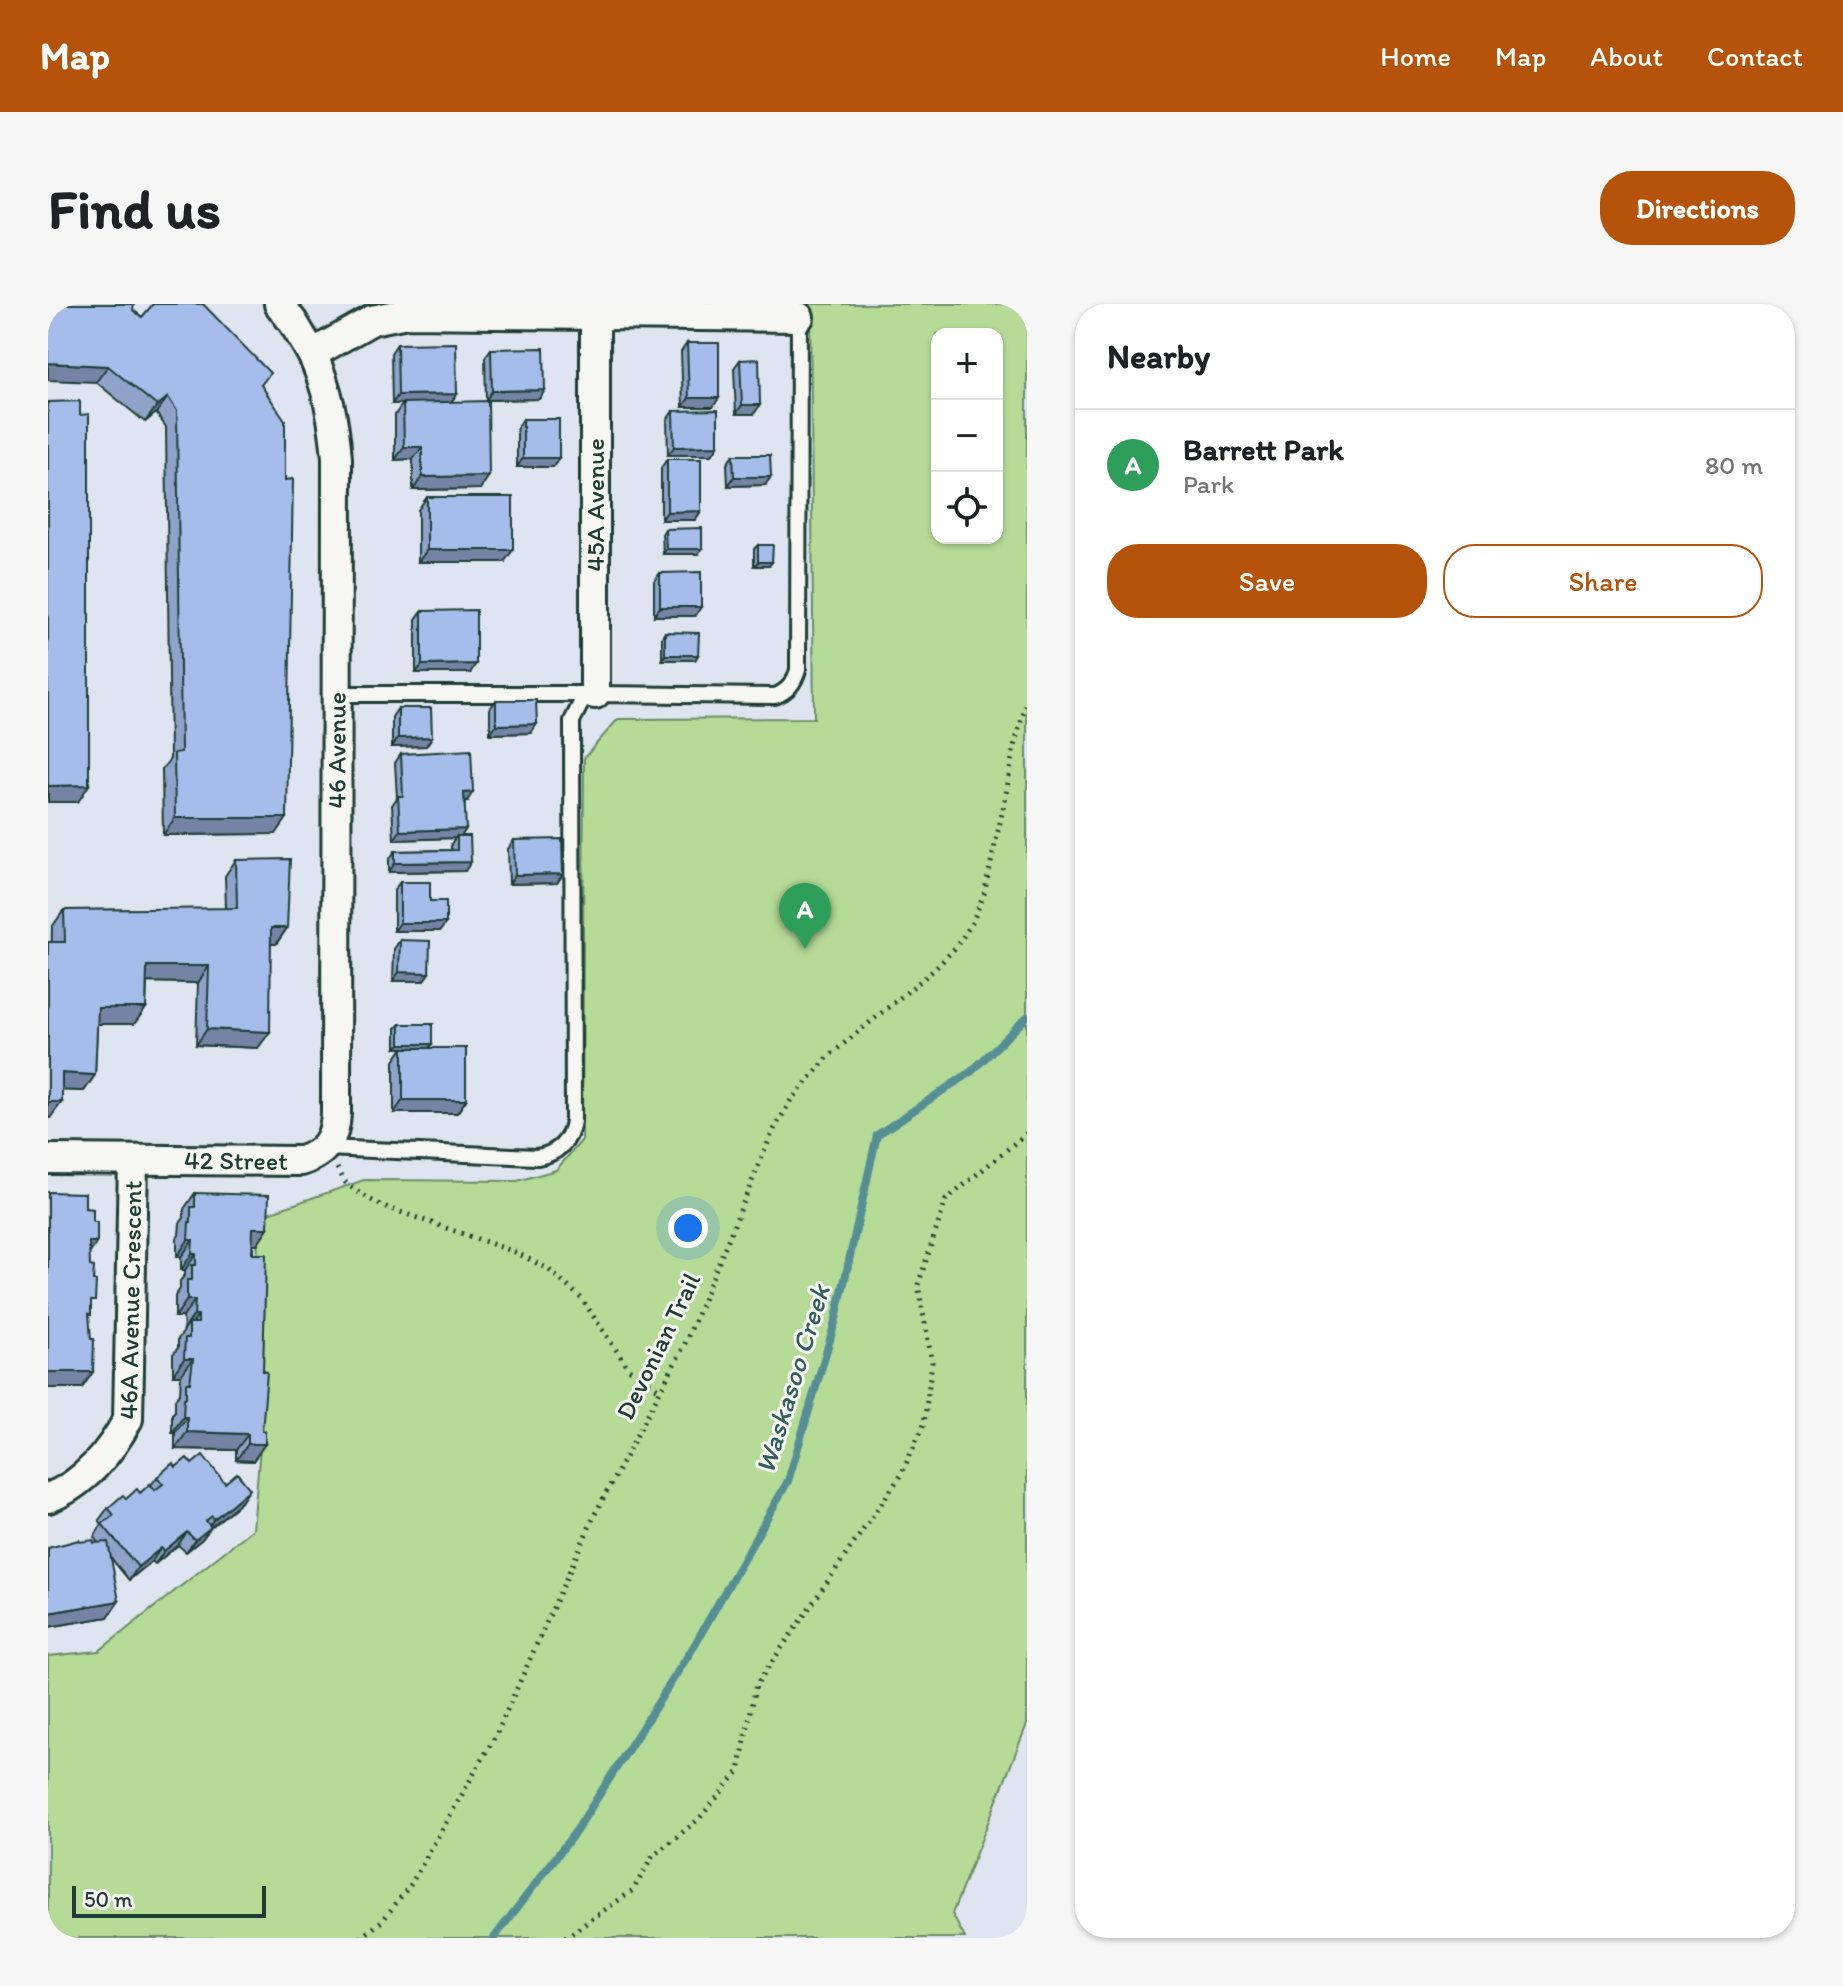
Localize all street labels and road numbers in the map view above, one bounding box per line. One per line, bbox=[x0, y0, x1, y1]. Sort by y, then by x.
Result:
street label: 45A Avenue bbox=[579, 438, 611, 572]
street label: 46 Avenue bbox=[320, 692, 353, 809]
street label: 42 Street bbox=[184, 1144, 288, 1177]
street label: 46A Avenue Crescent bbox=[112, 1180, 149, 1420]
street label: Devonian Trail bbox=[609, 1267, 707, 1425]

